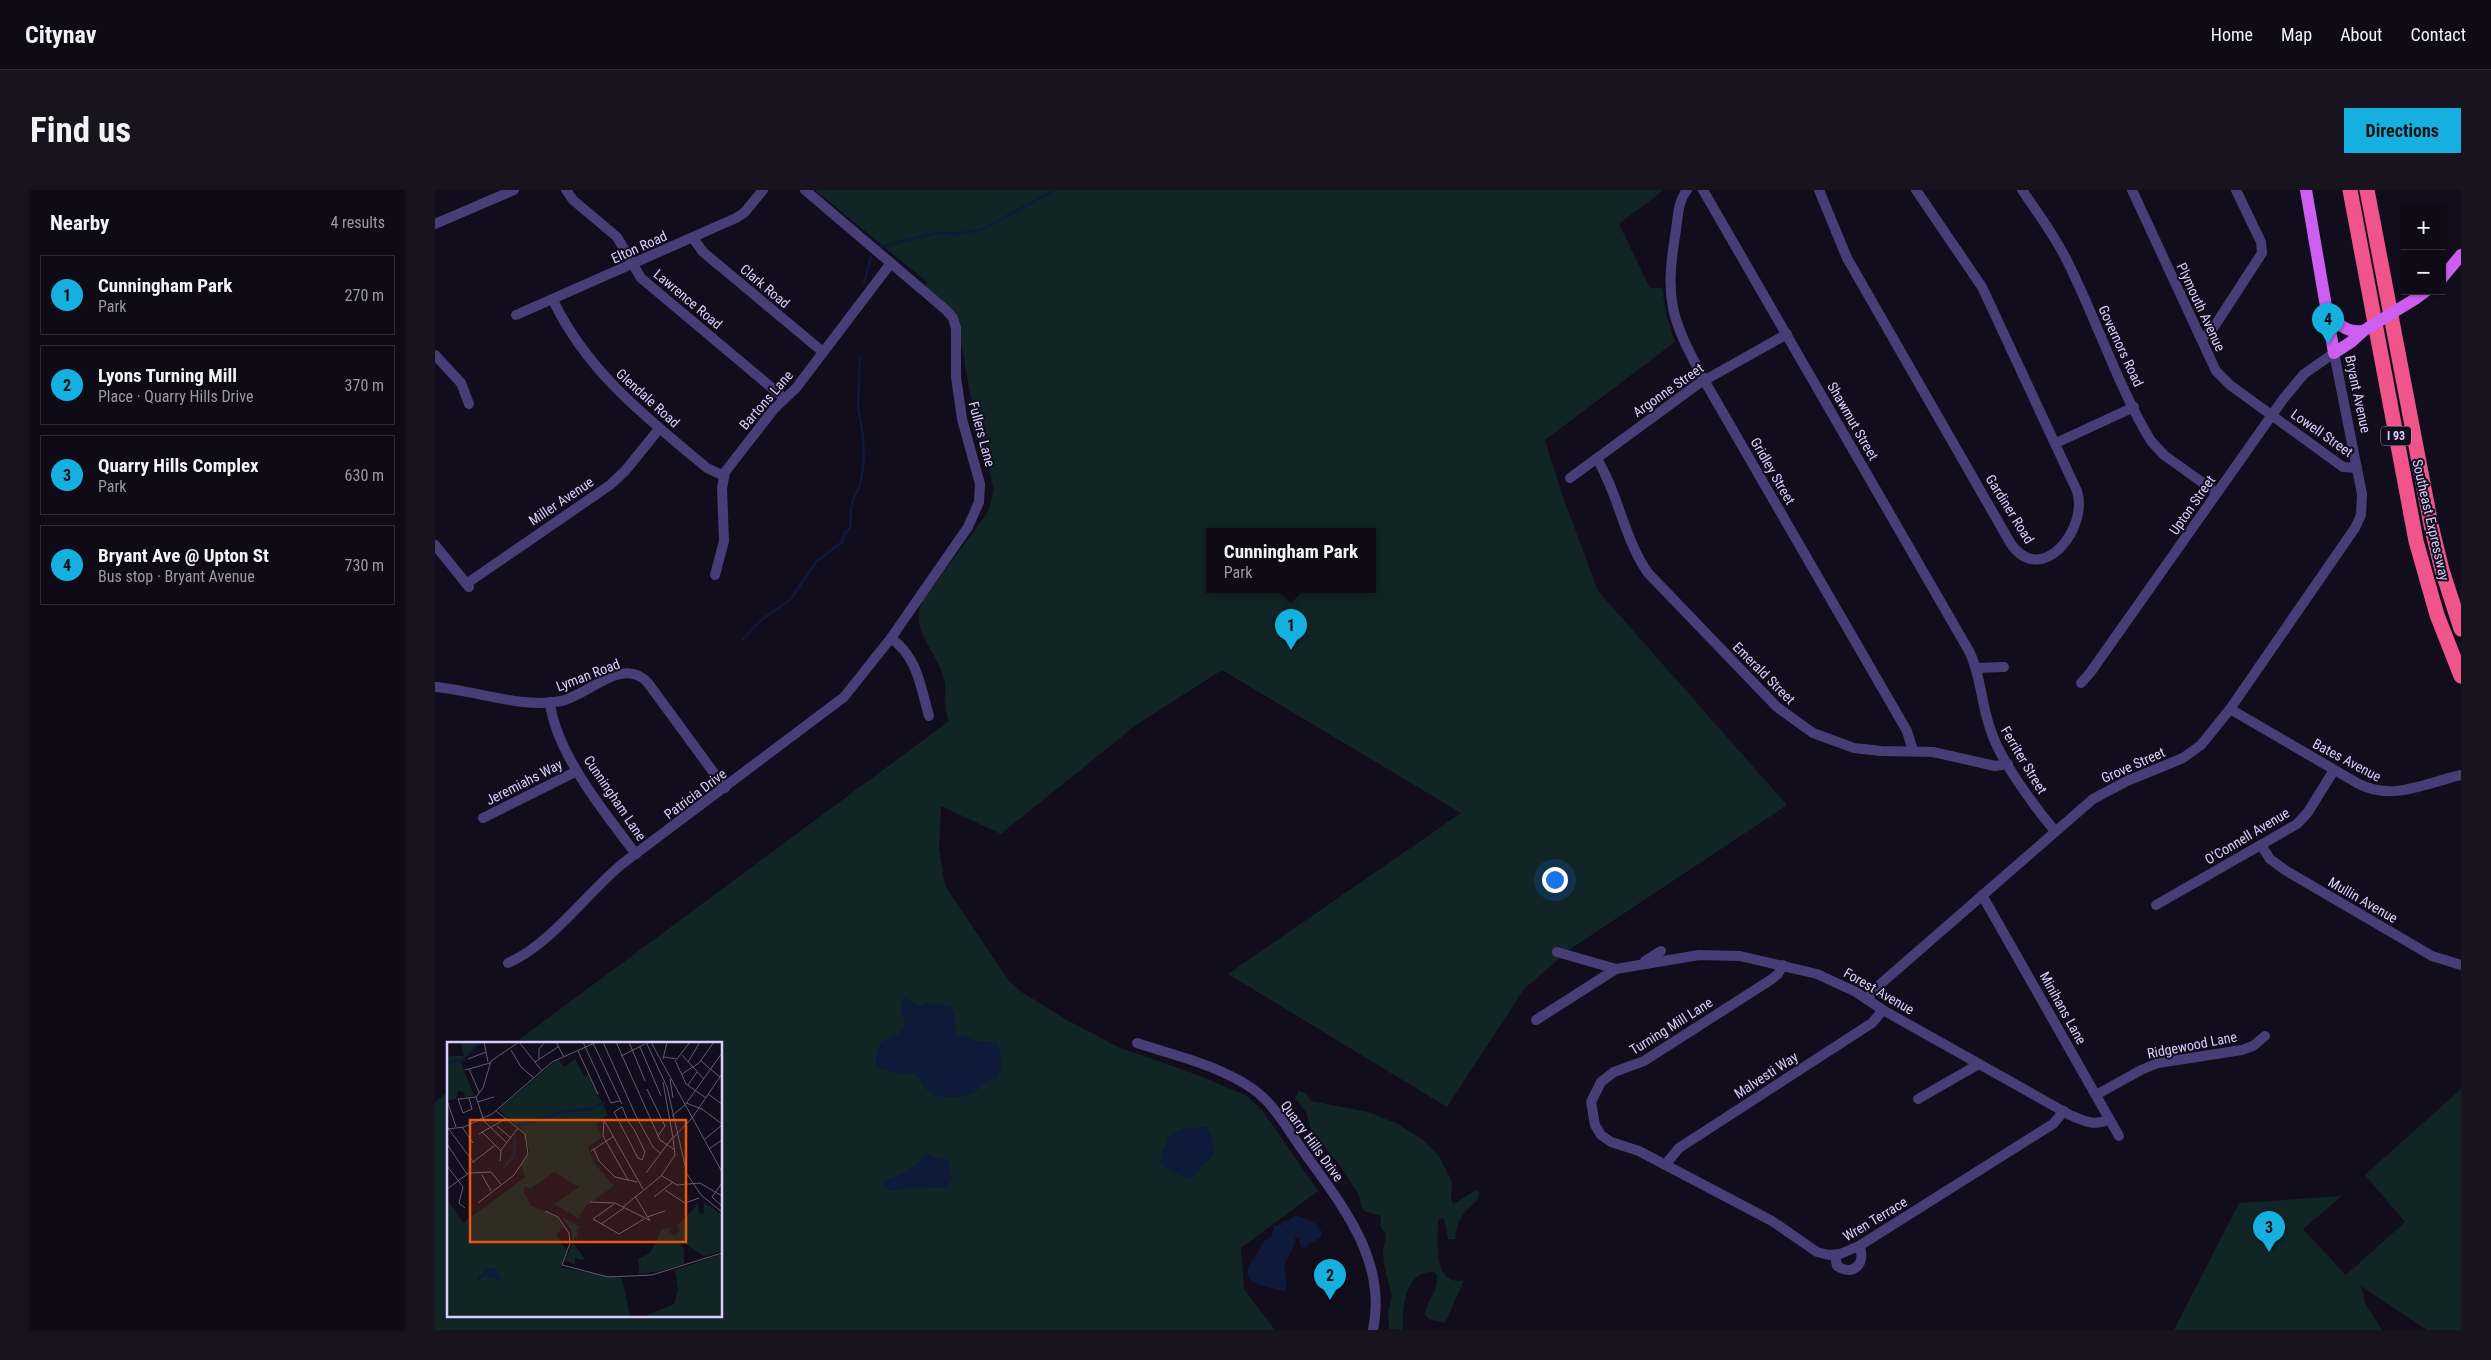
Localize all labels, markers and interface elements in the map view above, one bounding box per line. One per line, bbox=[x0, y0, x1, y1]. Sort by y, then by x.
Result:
text: Citynav bbox=[25, 21, 96, 49]
text: Home bbox=[2211, 24, 2253, 45]
text: Map bbox=[2281, 24, 2312, 45]
text: About bbox=[2340, 24, 2382, 45]
text: Contact bbox=[2410, 24, 2466, 45]
button: Directions bbox=[2344, 108, 2461, 153]
text: Find us bbox=[30, 110, 131, 151]
map controls bbox=[2401, 205, 2446, 295]
button: + bbox=[2401, 205, 2446, 250]
text: Nearby bbox=[50, 211, 109, 235]
text: 4 results bbox=[330, 213, 385, 232]
street label: Elton Road bbox=[609, 228, 669, 266]
button: − bbox=[2401, 250, 2446, 295]
street label: Plymouth Avenue bbox=[2174, 260, 2229, 354]
street label: Clark Road bbox=[737, 261, 793, 311]
street label: Lawrence Road bbox=[651, 266, 725, 332]
text: Cunningham Park bbox=[98, 274, 232, 297]
text: 1 bbox=[63, 286, 71, 305]
text: 270 m bbox=[345, 286, 384, 305]
text: Park bbox=[98, 297, 127, 316]
street label: Governors Road bbox=[2095, 303, 2147, 389]
pin: 4 bbox=[2312, 303, 2344, 344]
street label: Bryant Avenue bbox=[2342, 354, 2374, 435]
street label: Argonne Street bbox=[1630, 360, 1706, 420]
text: Lyons Turning Mill bbox=[98, 364, 237, 387]
street label: Glendale Road bbox=[613, 365, 683, 431]
street label: Bartons Lane bbox=[736, 367, 796, 433]
text: 2 bbox=[63, 376, 71, 395]
text: 370 m bbox=[345, 376, 384, 395]
street label: Shawmut Street bbox=[1824, 379, 1882, 463]
text: Place · Quarry Hills Drive bbox=[98, 387, 253, 406]
street label: Fullers Lane bbox=[966, 400, 998, 469]
street label: Lowell Street bbox=[2288, 406, 2356, 460]
road number: I 93 bbox=[2381, 427, 2411, 446]
street label: Gridley Street bbox=[1748, 435, 1798, 507]
text: Quarry Hills Complex bbox=[98, 454, 259, 477]
street label: Southeast Expressway bbox=[2409, 458, 2453, 582]
text: 3 bbox=[63, 466, 71, 485]
text: 630 m bbox=[345, 466, 384, 485]
street label: Gardiner Road bbox=[1982, 472, 2038, 546]
street label: Upton Street bbox=[2166, 472, 2218, 538]
street label: Miller Avenue bbox=[526, 473, 597, 528]
text: Park bbox=[98, 477, 127, 496]
popup bbox=[1206, 528, 1376, 593]
text: Cunningham Park bbox=[1224, 540, 1358, 563]
text: Bryant Ave @ Upton St bbox=[98, 544, 269, 567]
text: 4 bbox=[63, 556, 71, 575]
text: 730 m bbox=[345, 556, 384, 575]
text: Park bbox=[1224, 563, 1252, 582]
text: Bus stop · Bryant Avenue bbox=[98, 567, 255, 586]
pin: 1 bbox=[1275, 609, 1307, 650]
street label: Emerald Street bbox=[1730, 639, 1798, 707]
street label: Lyman Road bbox=[554, 656, 622, 694]
street label: Ferriter Street bbox=[1998, 723, 2050, 797]
street label: Bates Avenue bbox=[2310, 735, 2384, 785]
street label: Grove Street bbox=[2099, 744, 2167, 786]
street label: Cunningham Lane bbox=[581, 752, 650, 844]
street label: Jeremiahs Way bbox=[483, 756, 565, 808]
street label: Patricia Drive bbox=[661, 765, 730, 823]
street label: O'Connell Avenue bbox=[2202, 804, 2293, 868]
your location bbox=[1542, 867, 1568, 893]
street label: Mullin Avenue bbox=[2326, 874, 2401, 926]
street label: Forest Avenue bbox=[1841, 964, 1917, 1018]
street label: Minihans Lane bbox=[2037, 969, 2090, 1047]
street label: Turning Mill Lane bbox=[1627, 994, 1716, 1058]
street label: Ridgewood Lane bbox=[2146, 1028, 2239, 1062]
inset map bbox=[447, 1042, 723, 1318]
street label: Malvesti Way bbox=[1731, 1048, 1801, 1102]
street label: Quarry Hills Drive bbox=[1277, 1098, 1347, 1185]
street label: Wren Terrace bbox=[1840, 1193, 1910, 1244]
pin: 3 bbox=[2253, 1211, 2285, 1252]
pin: 2 bbox=[1314, 1259, 1346, 1300]

